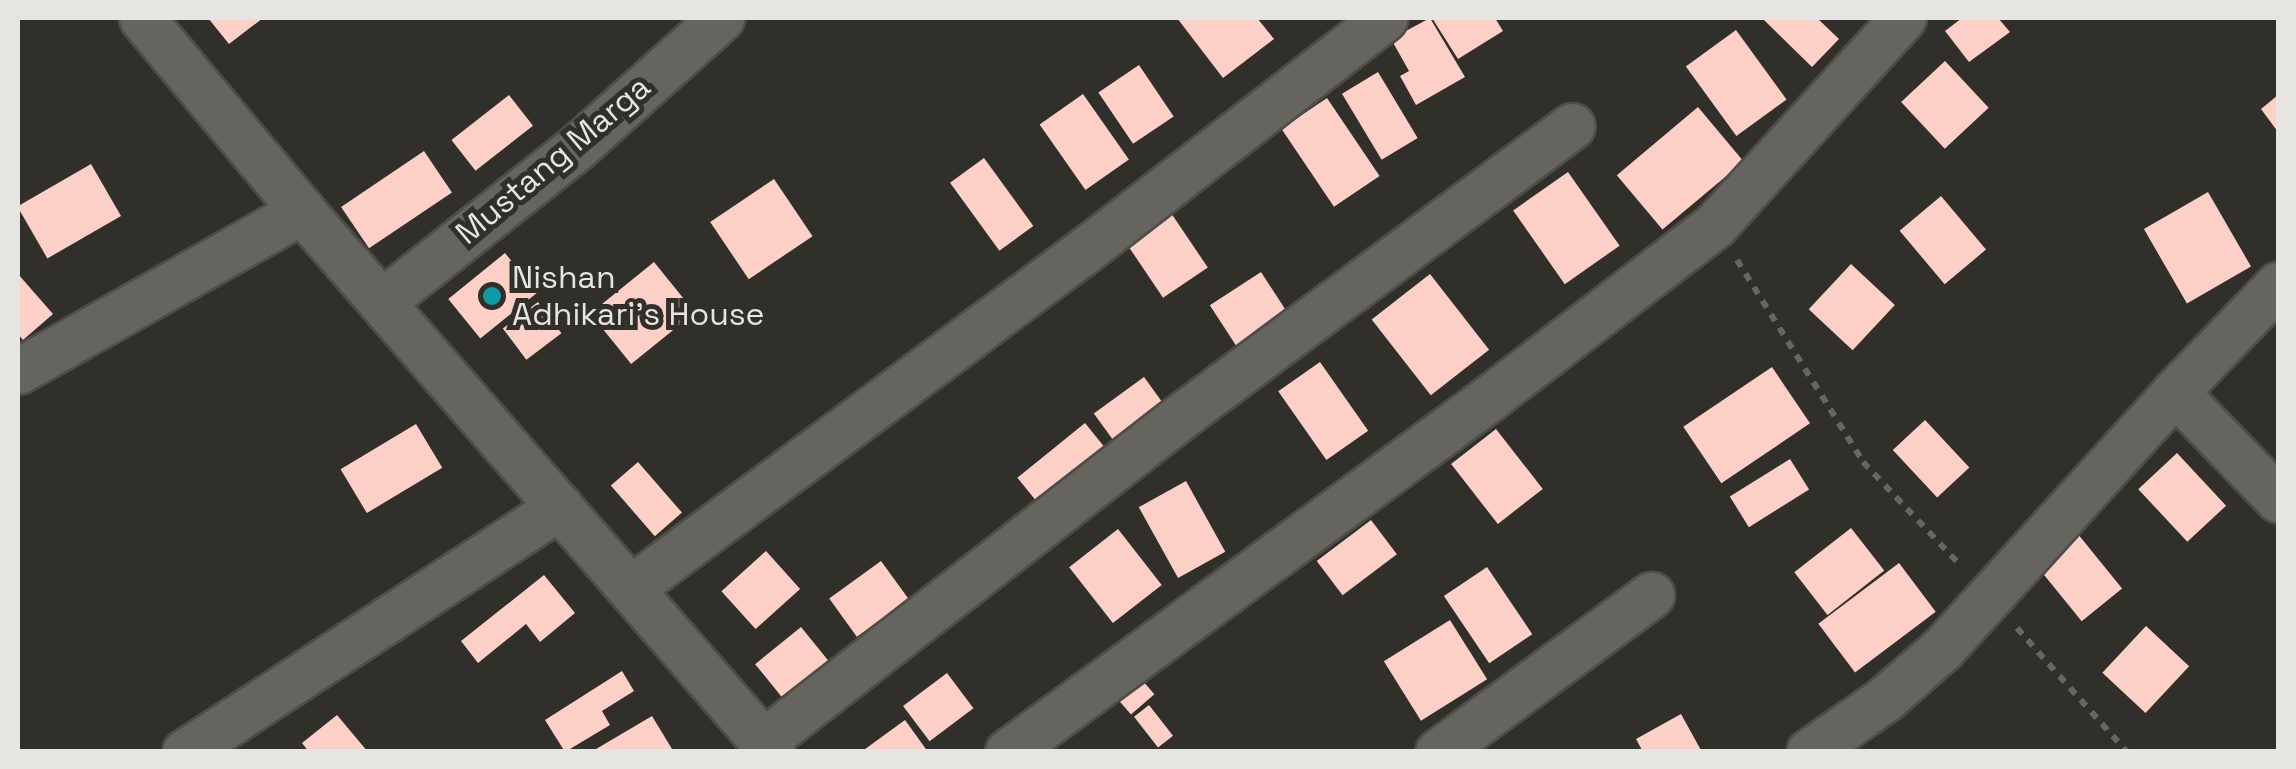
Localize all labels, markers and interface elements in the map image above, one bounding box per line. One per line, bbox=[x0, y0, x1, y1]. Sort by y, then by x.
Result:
street label: Mustang Marga bbox=[448, 68, 658, 252]
place label: Nishan Adhikari's House bbox=[512, 259, 765, 334]
marker: Nishan Adhikari's House bbox=[481, 285, 503, 307]

